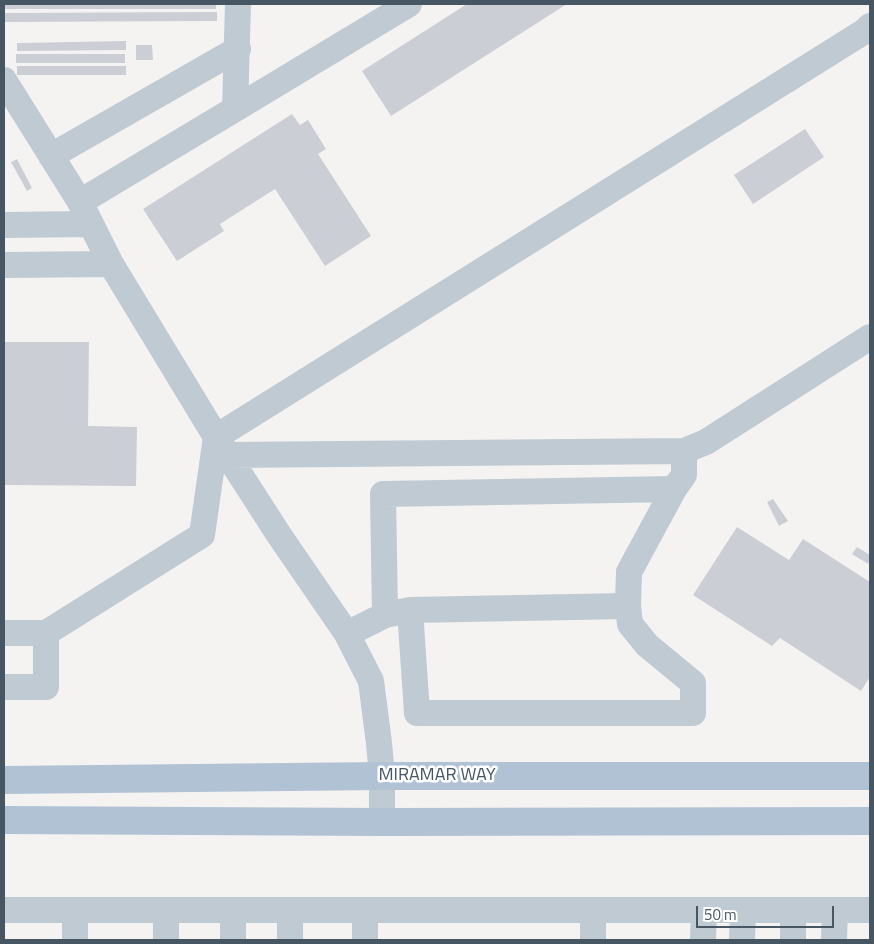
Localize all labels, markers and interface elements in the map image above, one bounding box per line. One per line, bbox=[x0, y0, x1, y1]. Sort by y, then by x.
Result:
street label: MIRAMAR WAY bbox=[378, 765, 496, 787]
scale bar bbox=[699, 896, 836, 928]
text: 50 m bbox=[704, 903, 737, 926]

